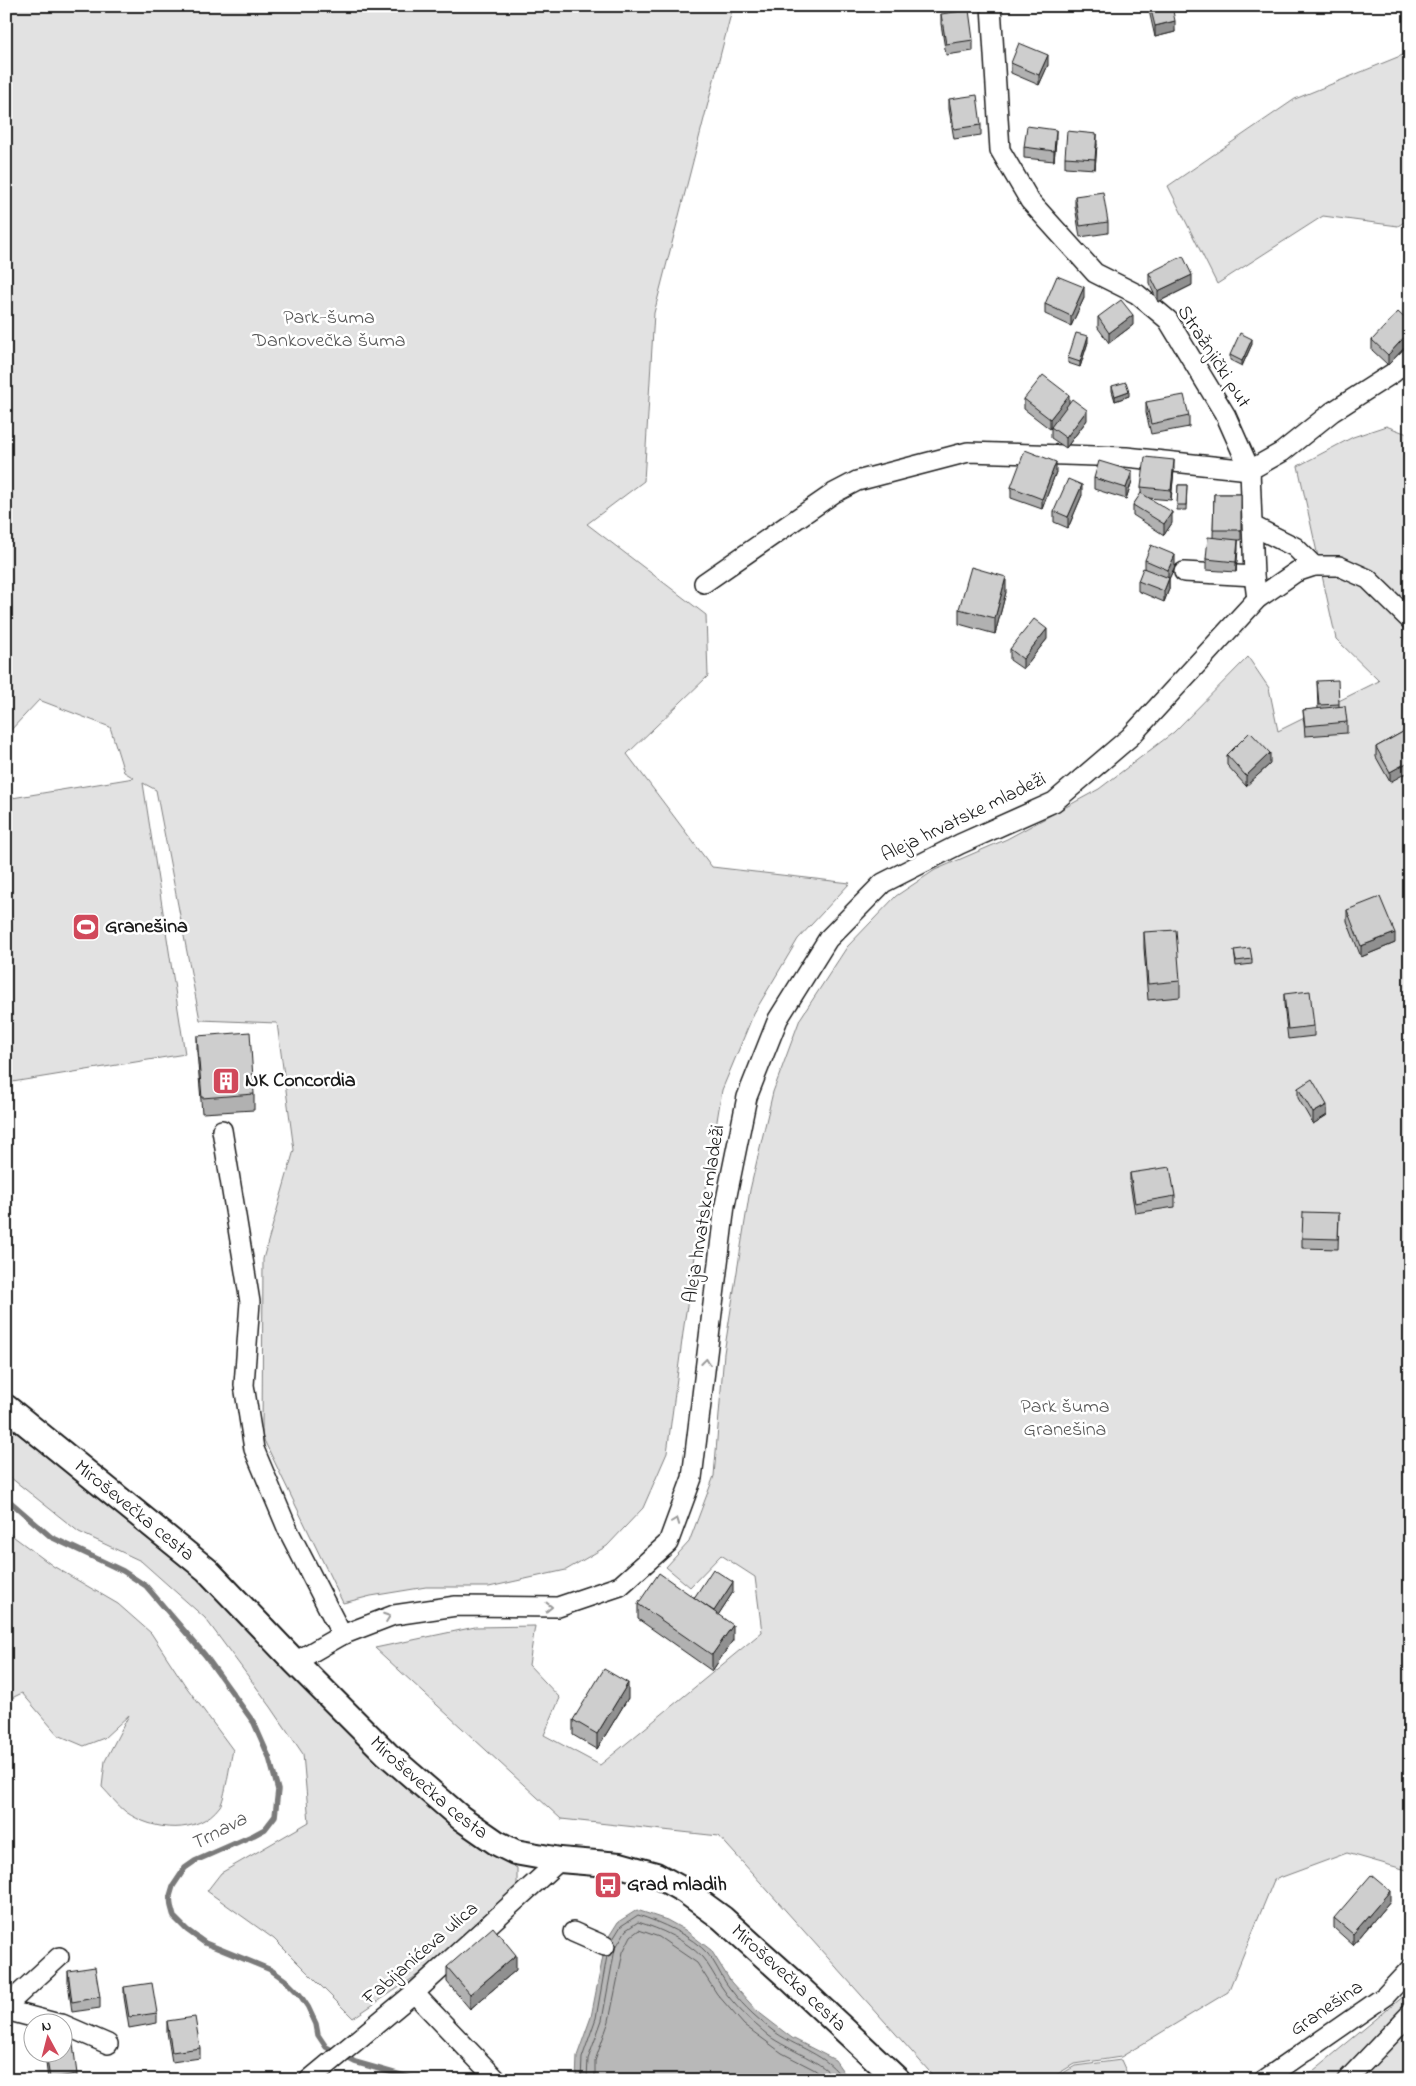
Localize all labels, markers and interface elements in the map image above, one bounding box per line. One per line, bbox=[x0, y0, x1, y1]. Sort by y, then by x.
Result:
street label: Stražnjički put bbox=[1169, 300, 1257, 414]
park label: Park-šuma Dankovečka šuma bbox=[251, 304, 406, 356]
street label: Aleja hrvatske mladeži bbox=[877, 765, 1051, 871]
sports icon: Granešina bbox=[71, 912, 101, 942]
place label: Granešina bbox=[105, 913, 188, 942]
building icon: NK Concordia bbox=[211, 1066, 241, 1096]
place label: NK Concordia bbox=[245, 1067, 356, 1096]
street label: Aleja hrvatske mladeži bbox=[677, 1123, 733, 1305]
one-way arrow bbox=[700, 1358, 711, 1366]
park label: Park šuma Granešina bbox=[1020, 1393, 1110, 1445]
street label: Miroševečka cesta bbox=[68, 1453, 201, 1569]
one-way arrow bbox=[670, 1517, 680, 1525]
one-way arrow bbox=[545, 1602, 553, 1612]
one-way arrow bbox=[383, 1613, 391, 1623]
street label: Miroševečka cesta bbox=[363, 1730, 494, 1847]
water label: Trnava bbox=[186, 1804, 253, 1859]
bus stop icon: Grad mladih bbox=[593, 1870, 623, 1900]
place label: Grad mladih bbox=[627, 1871, 727, 1900]
street label: Fabijanićeva ulica bbox=[356, 1895, 485, 2013]
street label: Miroševečka cesta bbox=[724, 1918, 853, 2039]
street label: Granešina bbox=[1285, 1974, 1369, 2044]
north arrow bbox=[22, 2014, 72, 2064]
text: N bbox=[41, 2016, 53, 2038]

